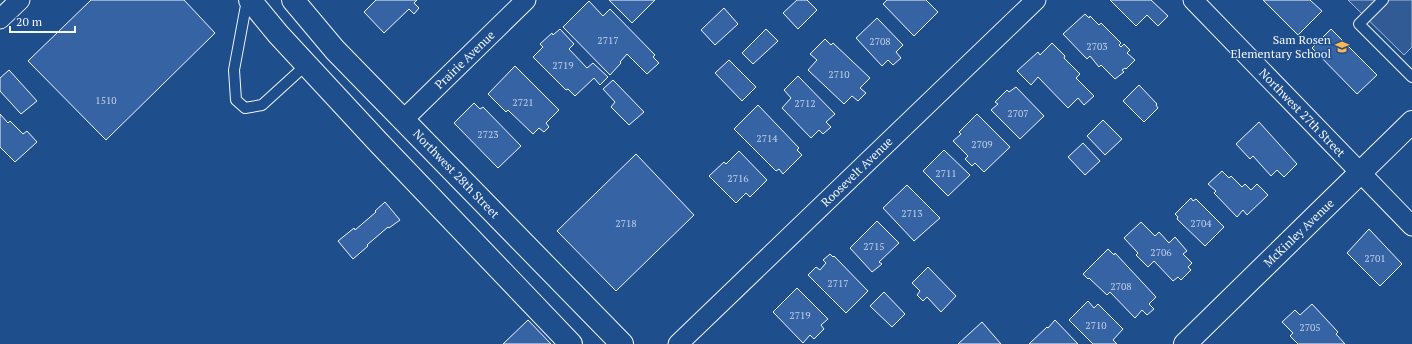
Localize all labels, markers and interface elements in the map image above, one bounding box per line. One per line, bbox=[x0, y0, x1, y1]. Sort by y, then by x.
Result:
scale bar bbox=[10, 8, 75, 34]
text: 20 m bbox=[16, 14, 43, 29]
street label: Prairie Avenue bbox=[432, 27, 498, 92]
place label: Sam Rosen Elementary School bbox=[1231, 32, 1331, 61]
house number: 2717 bbox=[597, 34, 619, 47]
house number: 2708 bbox=[869, 35, 891, 48]
school or university icon: Sam Rosen Elementary School bbox=[1334, 39, 1350, 55]
house number: 2703 bbox=[1086, 40, 1108, 53]
house number: 2719 bbox=[552, 59, 574, 72]
street label: Northwest 27th Street bbox=[1256, 65, 1349, 160]
house number: 2710 bbox=[828, 68, 850, 81]
house number: 1510 bbox=[95, 94, 117, 107]
house number: 2721 bbox=[512, 96, 534, 109]
house number: 2712 bbox=[794, 97, 816, 110]
house number: 2707 bbox=[1007, 107, 1029, 120]
street label: Northwest 28th Street bbox=[410, 126, 503, 222]
house number: 2723 bbox=[477, 128, 499, 141]
house number: 2714 bbox=[756, 132, 778, 145]
street label: Roosevelt Avenue bbox=[818, 134, 896, 210]
house number: 2709 bbox=[971, 138, 993, 151]
house number: 2711 bbox=[935, 167, 957, 180]
house number: 2716 bbox=[727, 172, 749, 185]
street label: McKinley Avenue bbox=[1260, 195, 1337, 270]
house number: 2713 bbox=[901, 207, 923, 220]
house number: 2718 bbox=[615, 217, 637, 230]
house number: 2704 bbox=[1190, 217, 1212, 230]
house number: 2715 bbox=[863, 240, 885, 253]
house number: 2706 bbox=[1150, 246, 1172, 259]
house number: 2701 bbox=[1364, 252, 1386, 265]
house number: 2717 bbox=[827, 277, 849, 290]
house number: 2708 bbox=[1110, 280, 1132, 293]
house number: 2719 bbox=[789, 309, 811, 322]
house number: 2710 bbox=[1085, 319, 1107, 332]
house number: 2705 bbox=[1299, 321, 1321, 334]

